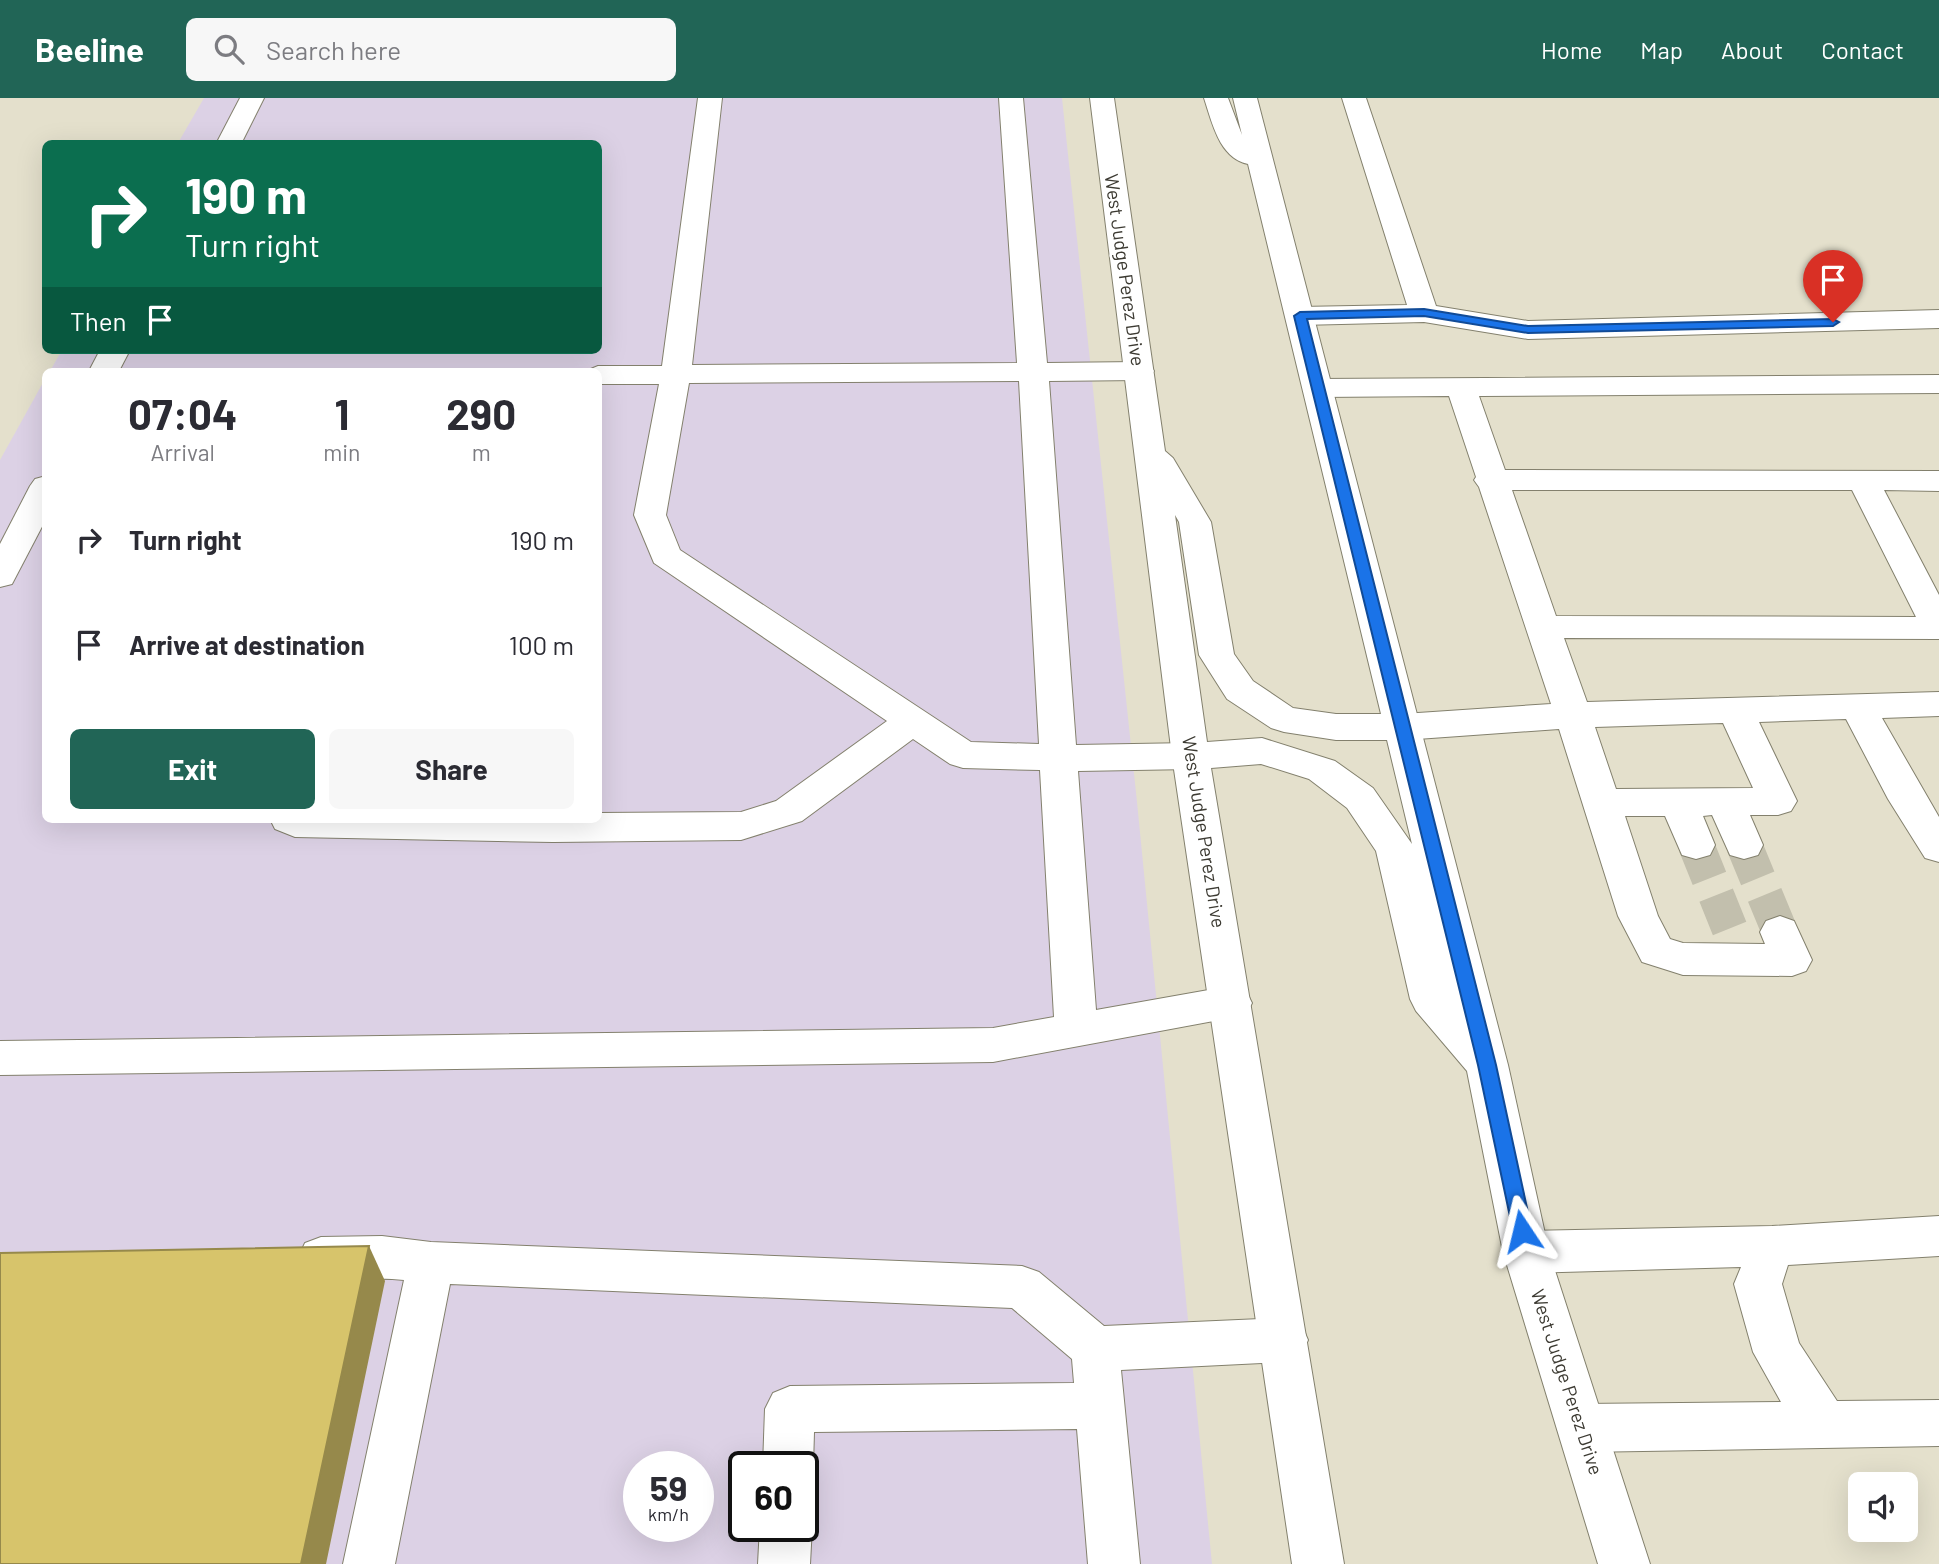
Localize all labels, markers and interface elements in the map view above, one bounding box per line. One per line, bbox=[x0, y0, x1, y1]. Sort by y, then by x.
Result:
search box bbox=[186, 18, 676, 81]
text: Beeline bbox=[35, 29, 144, 69]
icon: search bbox=[210, 30, 248, 68]
text: Search here bbox=[266, 34, 401, 65]
text: Home bbox=[1541, 35, 1602, 64]
text: Map bbox=[1640, 35, 1683, 64]
text: About bbox=[1721, 35, 1783, 64]
text: Contact bbox=[1821, 35, 1904, 64]
text: 190 m bbox=[185, 165, 307, 224]
icon: right bbox=[70, 168, 161, 259]
street label: West Judge Perez Drive bbox=[1101, 172, 1150, 367]
text: Turn right bbox=[185, 225, 320, 263]
pin bbox=[1803, 250, 1863, 322]
icon: arrive bbox=[1814, 261, 1852, 299]
icon: arrive bbox=[141, 301, 179, 339]
text: Then bbox=[70, 305, 127, 336]
text: 07:04 bbox=[128, 388, 237, 438]
text: 1 bbox=[334, 388, 349, 438]
text: 290 bbox=[446, 388, 516, 438]
text: Arrival bbox=[150, 438, 215, 466]
text: min bbox=[323, 438, 360, 466]
text: m bbox=[472, 438, 491, 466]
icon: right bbox=[70, 521, 108, 559]
text: Turn right bbox=[129, 524, 242, 555]
text: 190 m bbox=[510, 524, 574, 555]
icon: arrive bbox=[70, 626, 108, 664]
text: Arrive at destination bbox=[129, 629, 365, 660]
text: 100 m bbox=[509, 629, 574, 660]
button: Exit bbox=[70, 729, 315, 809]
button: Share bbox=[329, 729, 574, 809]
street label: West Judge Perez Drive bbox=[1178, 734, 1231, 929]
position arrow bbox=[1485, 1194, 1559, 1268]
street label: West Judge Perez Drive bbox=[1527, 1286, 1608, 1478]
speed limit sign: 60 bbox=[728, 1451, 819, 1542]
text: 59 bbox=[650, 1466, 687, 1508]
map controls bbox=[1848, 1472, 1918, 1542]
button: sound bbox=[1848, 1472, 1918, 1542]
text: km/h bbox=[648, 1503, 689, 1525]

